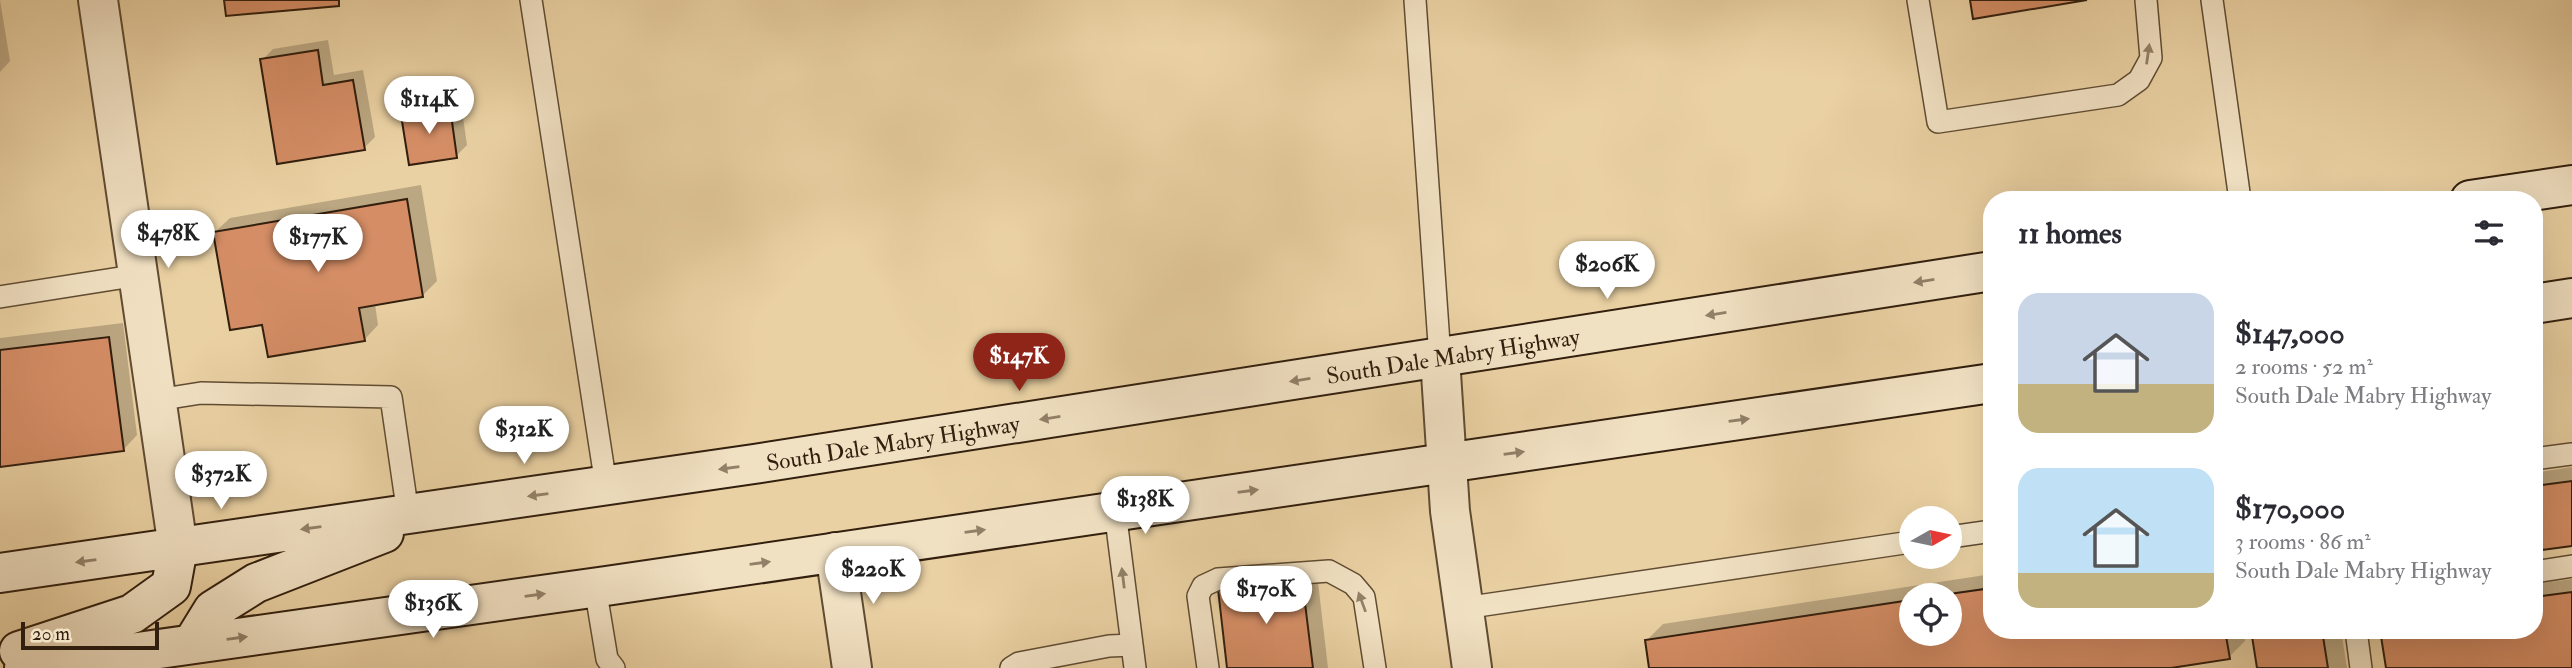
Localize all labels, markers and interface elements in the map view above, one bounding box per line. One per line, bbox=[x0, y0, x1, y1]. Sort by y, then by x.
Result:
one-way arrow bbox=[2143, 43, 2154, 65]
pin: $114K bbox=[380, 76, 478, 136]
text: $114K bbox=[400, 84, 458, 113]
pin: $478K bbox=[119, 210, 217, 270]
icon: filters bbox=[2470, 214, 2508, 252]
pin: $177K bbox=[269, 215, 367, 274]
text: 11 homes bbox=[2018, 215, 2122, 252]
text: $478K bbox=[137, 218, 199, 247]
text: $177K bbox=[289, 222, 347, 251]
pin: $206K bbox=[1558, 242, 1656, 301]
text: $206K bbox=[1575, 249, 1639, 278]
one-way arrow bbox=[1913, 276, 1935, 287]
one-way arrow bbox=[1705, 309, 1727, 320]
text: $147,000 bbox=[2235, 315, 2345, 352]
icon: home bbox=[2074, 321, 2158, 405]
street label: South Dale Mabry Highway bbox=[1324, 322, 1583, 391]
pin: $147K bbox=[970, 334, 1068, 393]
text: $147K bbox=[989, 341, 1049, 370]
text: 2 rooms · 52 m² bbox=[2235, 352, 2373, 381]
one-way arrow bbox=[1288, 375, 1310, 386]
text: South Dale Mabry Highway bbox=[2235, 381, 2491, 410]
pin: $312K bbox=[475, 406, 573, 466]
street label: South Dale Mabry Highway bbox=[764, 409, 1023, 478]
one-way arrow bbox=[1039, 413, 1061, 424]
text: $312K bbox=[495, 414, 553, 443]
one-way arrow bbox=[1729, 414, 1751, 425]
one-way arrow bbox=[1503, 447, 1525, 458]
pin: $372K bbox=[172, 452, 270, 511]
text: $372K bbox=[191, 459, 251, 488]
one-way arrow bbox=[718, 462, 740, 473]
pin: $138K bbox=[1096, 476, 1194, 536]
text: $138K bbox=[1117, 484, 1173, 513]
one-way arrow bbox=[1237, 485, 1259, 496]
one-way arrow bbox=[527, 489, 549, 500]
text: $170,000 bbox=[2235, 490, 2345, 527]
icon: home bbox=[2074, 496, 2158, 580]
north arrow bbox=[1899, 506, 1962, 569]
map controls bbox=[1899, 506, 1962, 646]
one-way arrow bbox=[300, 523, 322, 534]
one-way arrow bbox=[964, 526, 986, 537]
text: 3 rooms · 86 m² bbox=[2235, 527, 2371, 556]
pin: $220K bbox=[824, 546, 922, 606]
text: $220K bbox=[841, 554, 905, 583]
one-way arrow bbox=[75, 555, 97, 566]
text: South Dale Mabry Highway bbox=[2235, 556, 2491, 585]
one-way arrow bbox=[749, 557, 771, 568]
pin: $170K bbox=[1217, 566, 1315, 626]
one-way arrow bbox=[1118, 567, 1129, 589]
text: $170K bbox=[1236, 574, 1296, 603]
pin: $136K bbox=[384, 580, 482, 640]
button: locate bbox=[1899, 583, 1962, 646]
text: $136K bbox=[404, 588, 462, 617]
one-way arrow bbox=[524, 590, 546, 601]
one-way arrow bbox=[1356, 591, 1367, 612]
scale bar bbox=[21, 619, 159, 651]
text: 20 m bbox=[32, 622, 70, 646]
one-way arrow bbox=[226, 632, 248, 643]

